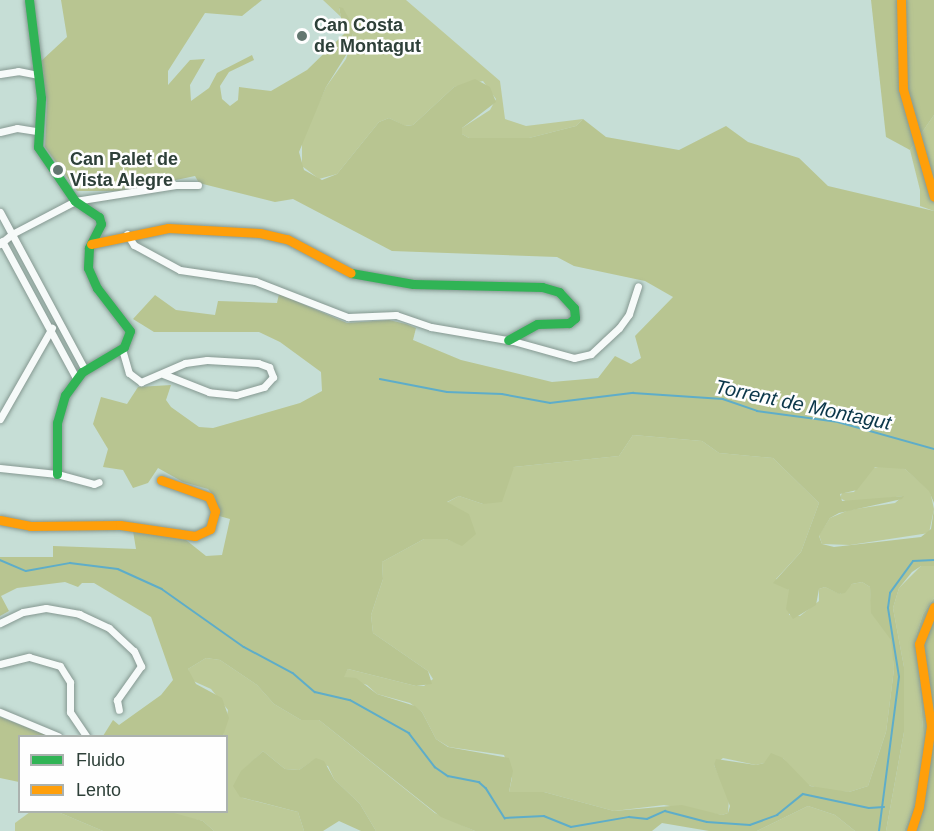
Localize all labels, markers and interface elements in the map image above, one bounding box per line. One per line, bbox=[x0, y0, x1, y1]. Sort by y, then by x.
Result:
place label: Can Costa de Montagut bbox=[314, 15, 421, 57]
marker: Can Costa de Montagut bbox=[295, 29, 309, 43]
place label: Can Palet de Vista Alegre bbox=[70, 149, 178, 192]
marker: Can Palet de Vista Alegre bbox=[51, 163, 65, 177]
water label: Torrent de Montagut bbox=[713, 375, 893, 435]
legend bbox=[18, 735, 228, 813]
text: Fluido bbox=[76, 750, 125, 770]
text: Lento bbox=[76, 780, 121, 800]

